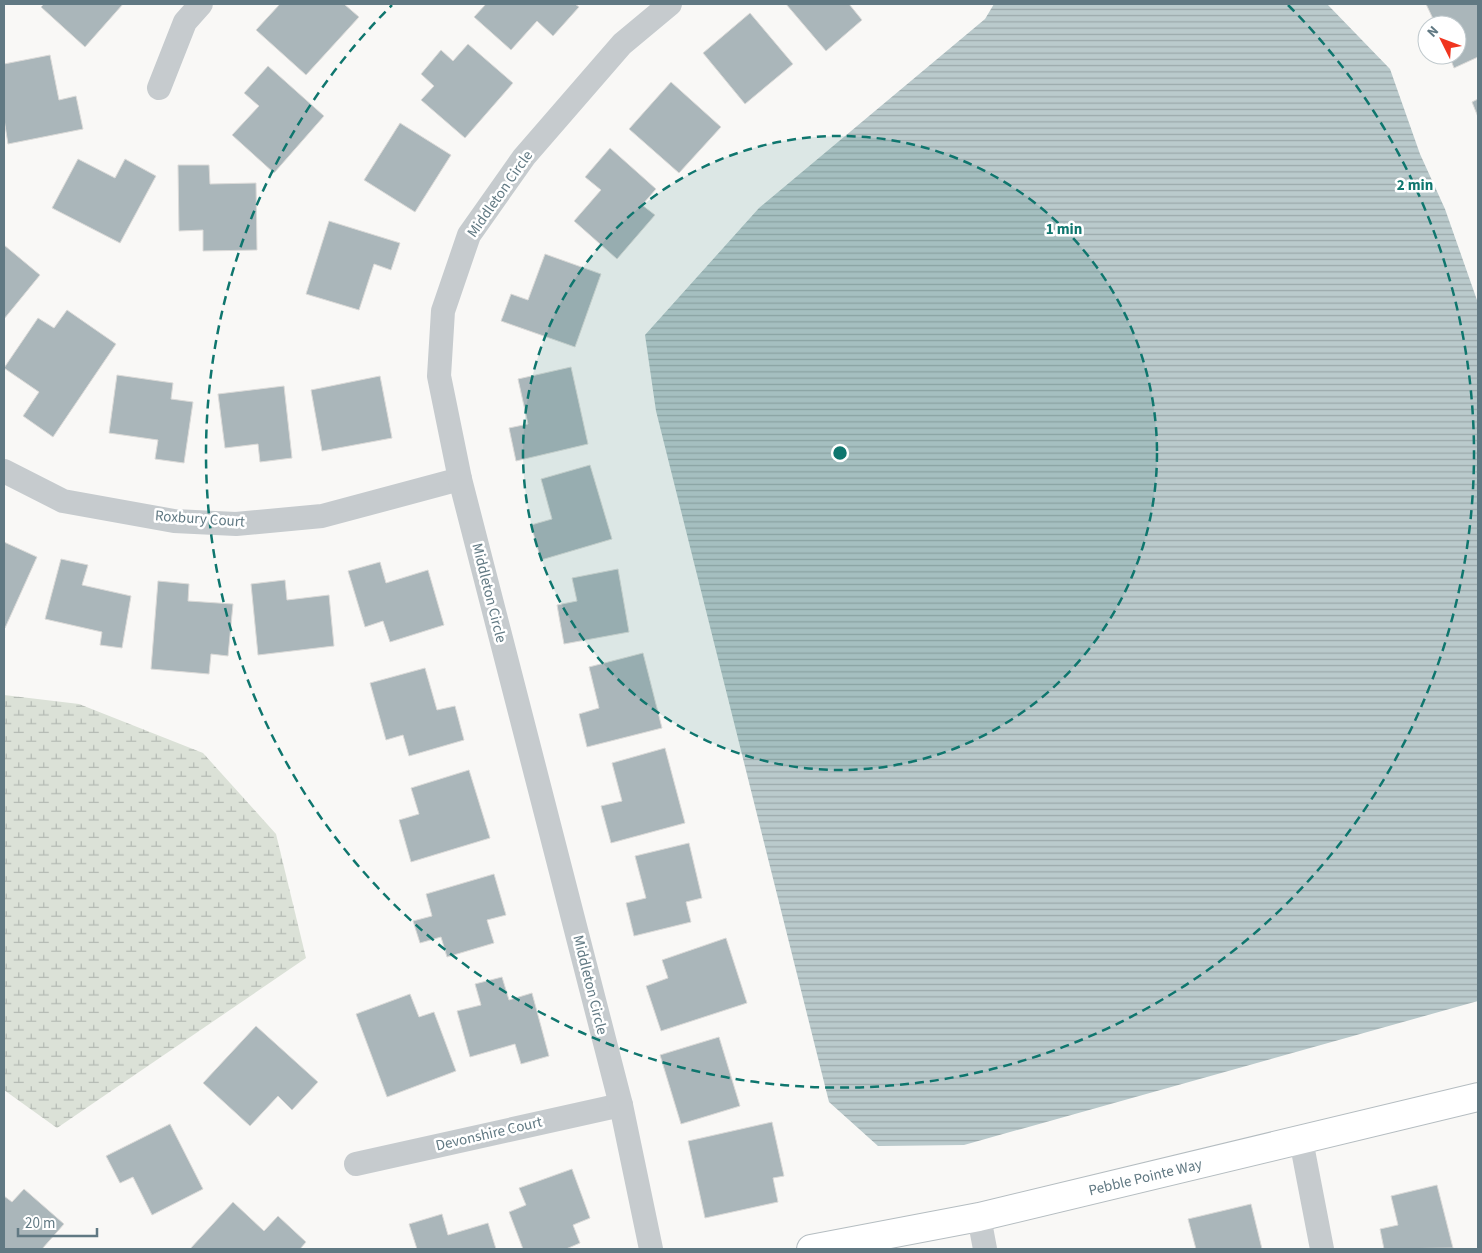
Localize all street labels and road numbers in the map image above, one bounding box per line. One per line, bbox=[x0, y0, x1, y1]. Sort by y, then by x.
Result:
street label: Middleton Circle bbox=[462, 146, 538, 242]
street label: Roxbury Court bbox=[154, 505, 246, 533]
street label: Middleton Circle bbox=[466, 541, 512, 645]
street label: Middleton Circle bbox=[567, 933, 613, 1037]
street label: Devonshire Court bbox=[434, 1112, 544, 1156]
street label: Pebble Pointe Way bbox=[1086, 1153, 1204, 1201]

